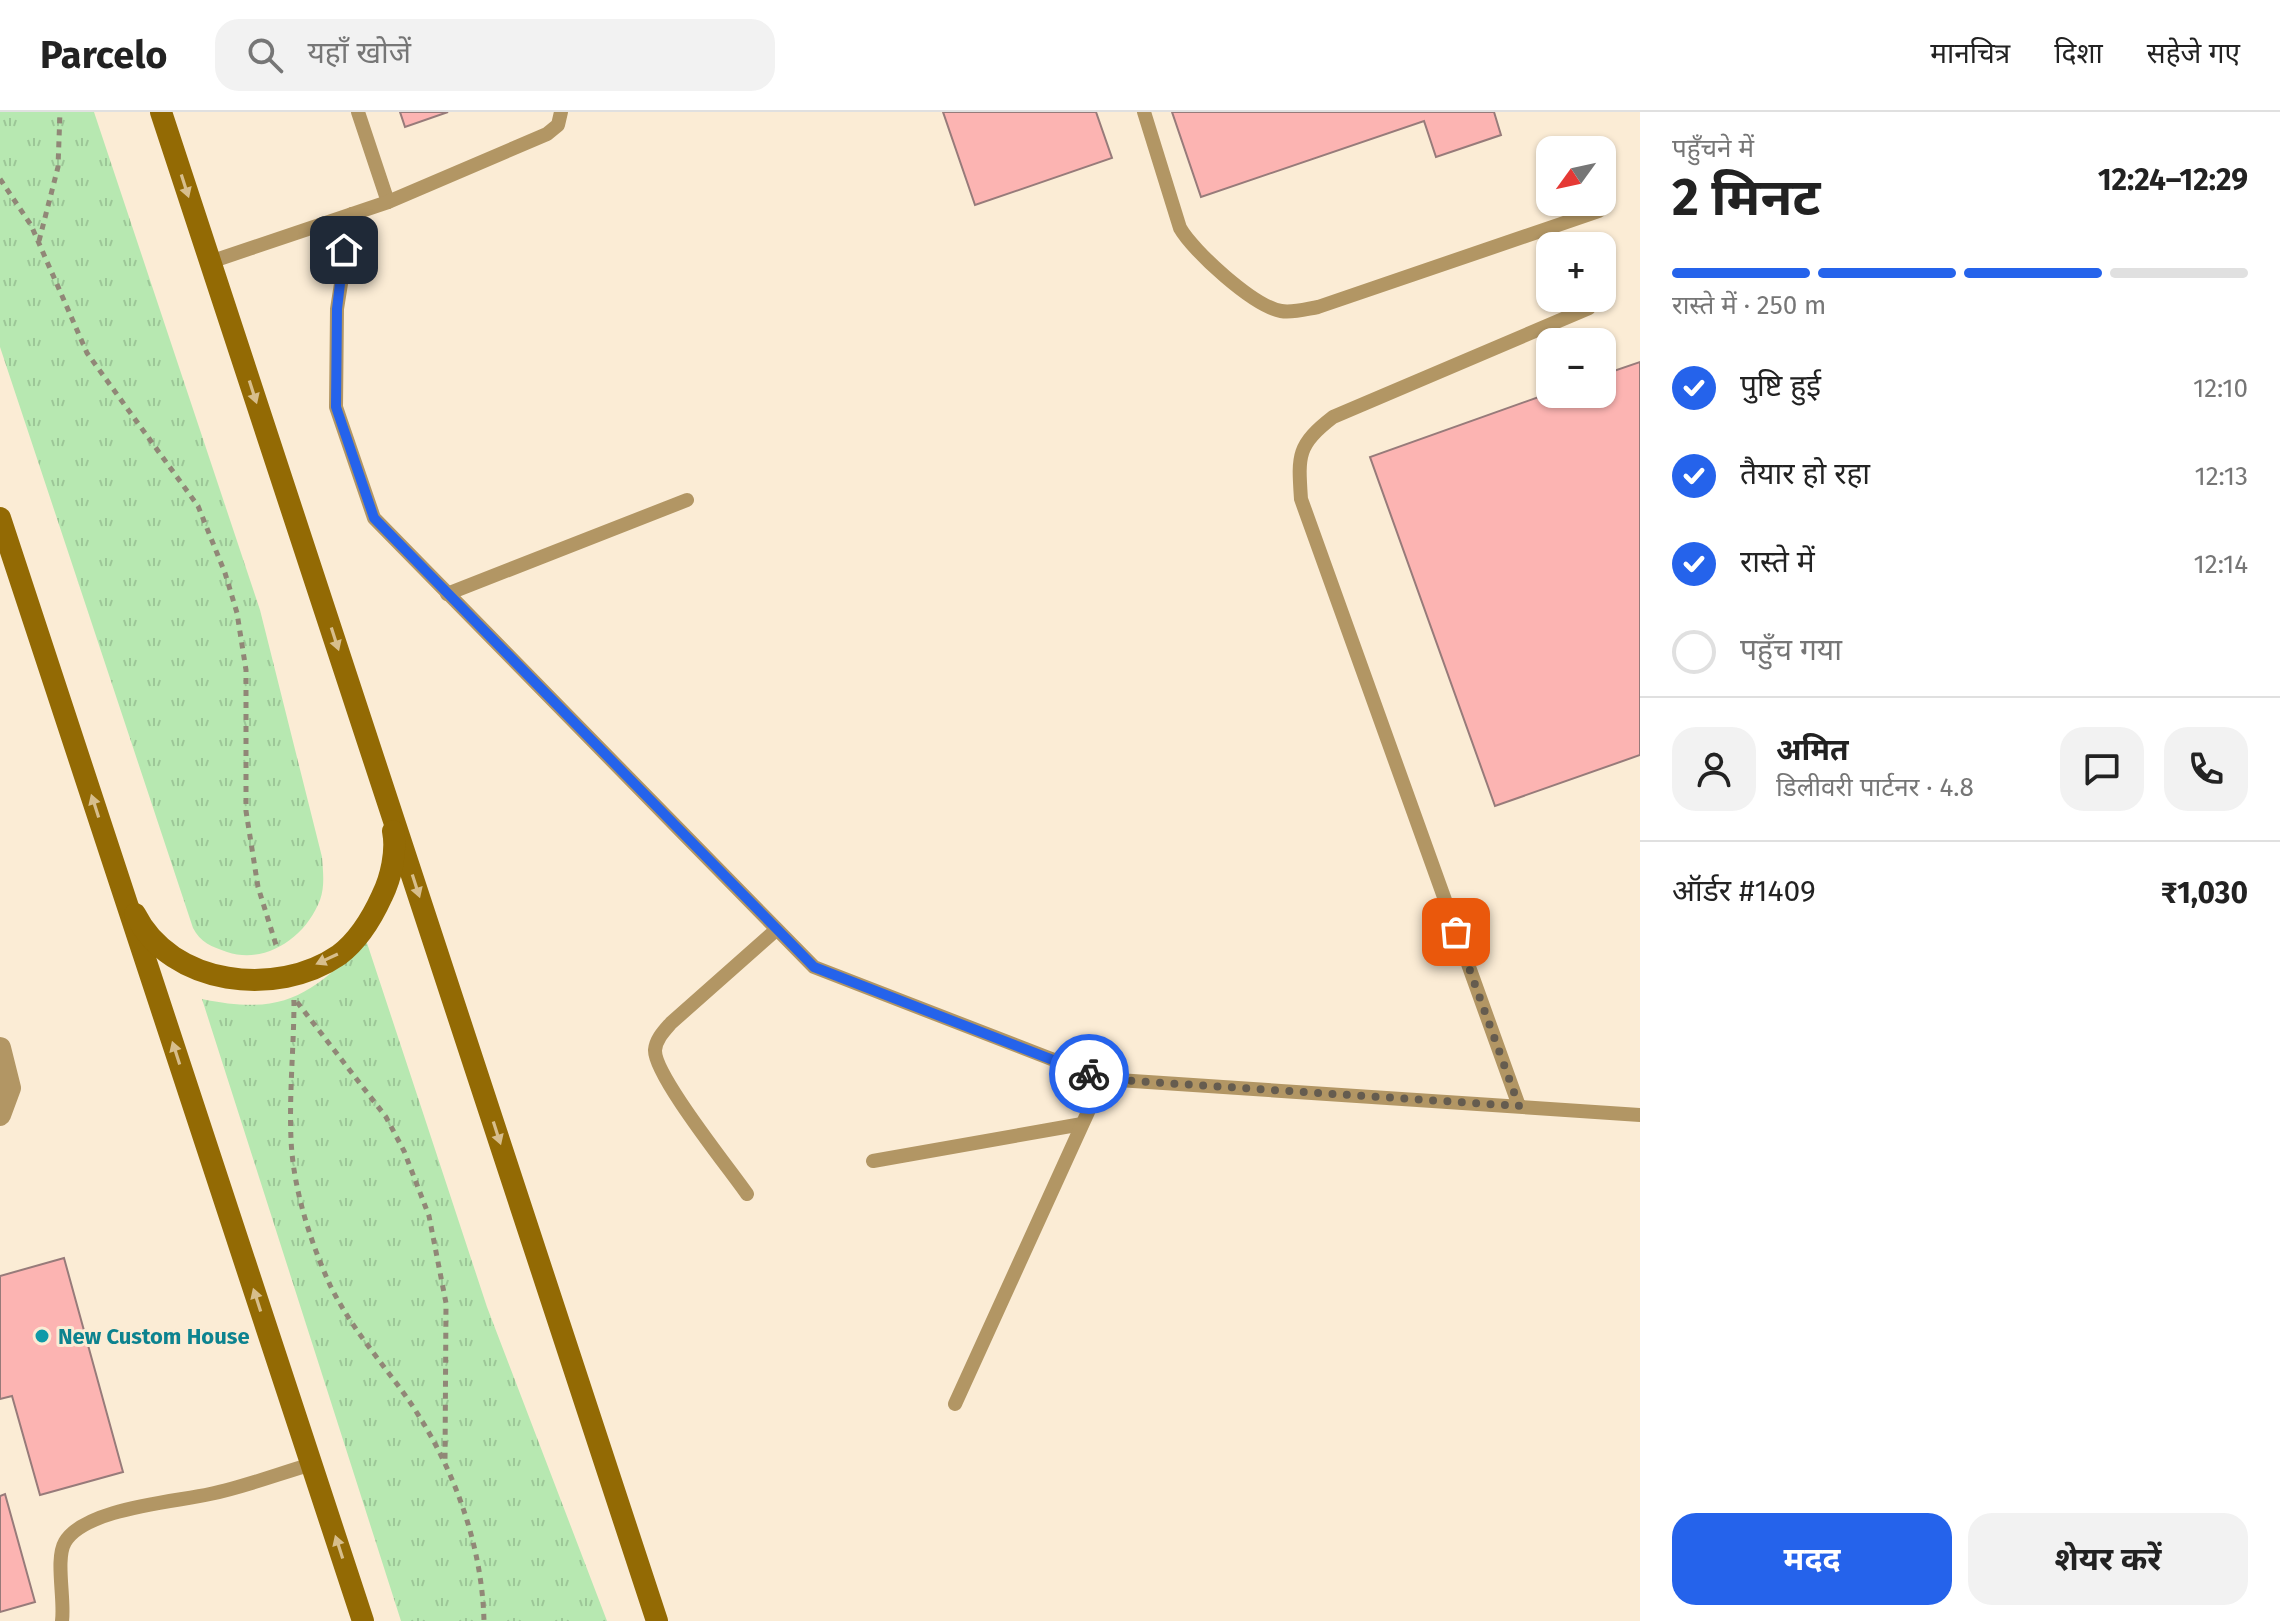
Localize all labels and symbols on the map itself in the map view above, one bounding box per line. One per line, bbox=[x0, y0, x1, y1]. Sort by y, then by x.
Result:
north arrow bbox=[1536, 136, 1616, 216]
one-way arrow bbox=[180, 174, 192, 198]
pin bbox=[310, 216, 378, 284]
one-way arrow bbox=[248, 381, 260, 405]
one-way arrow bbox=[329, 628, 341, 652]
one-way arrow bbox=[88, 794, 100, 818]
one-way arrow bbox=[411, 874, 423, 898]
pin bbox=[1422, 898, 1490, 966]
one-way arrow bbox=[316, 952, 339, 966]
courier bbox=[1049, 1034, 1129, 1114]
one-way arrow bbox=[169, 1041, 182, 1065]
one-way arrow bbox=[492, 1122, 504, 1146]
one-way arrow bbox=[251, 1288, 263, 1312]
place label: New Custom House bbox=[58, 1323, 250, 1350]
marker: New Custom House bbox=[33, 1327, 51, 1345]
one-way arrow bbox=[332, 1535, 344, 1559]

